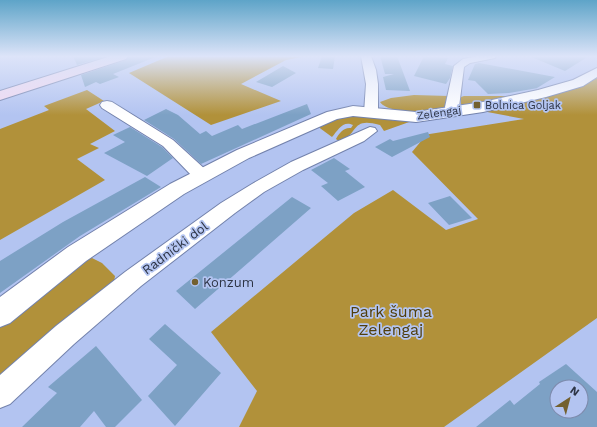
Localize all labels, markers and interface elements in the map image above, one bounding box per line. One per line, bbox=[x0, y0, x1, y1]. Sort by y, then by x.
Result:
place label: Bolnica Goljak bbox=[485, 99, 561, 112]
marker: Bolnica Goljak bbox=[472, 100, 482, 110]
street label: Zelengaj bbox=[416, 103, 462, 123]
street label: Radnički dol bbox=[139, 218, 211, 278]
place label: Konzum bbox=[203, 275, 254, 290]
marker: Konzum bbox=[190, 277, 200, 287]
park label: Park šuma Zelengaj bbox=[350, 302, 432, 339]
north arrow bbox=[549, 379, 589, 419]
text: N bbox=[567, 384, 582, 399]

